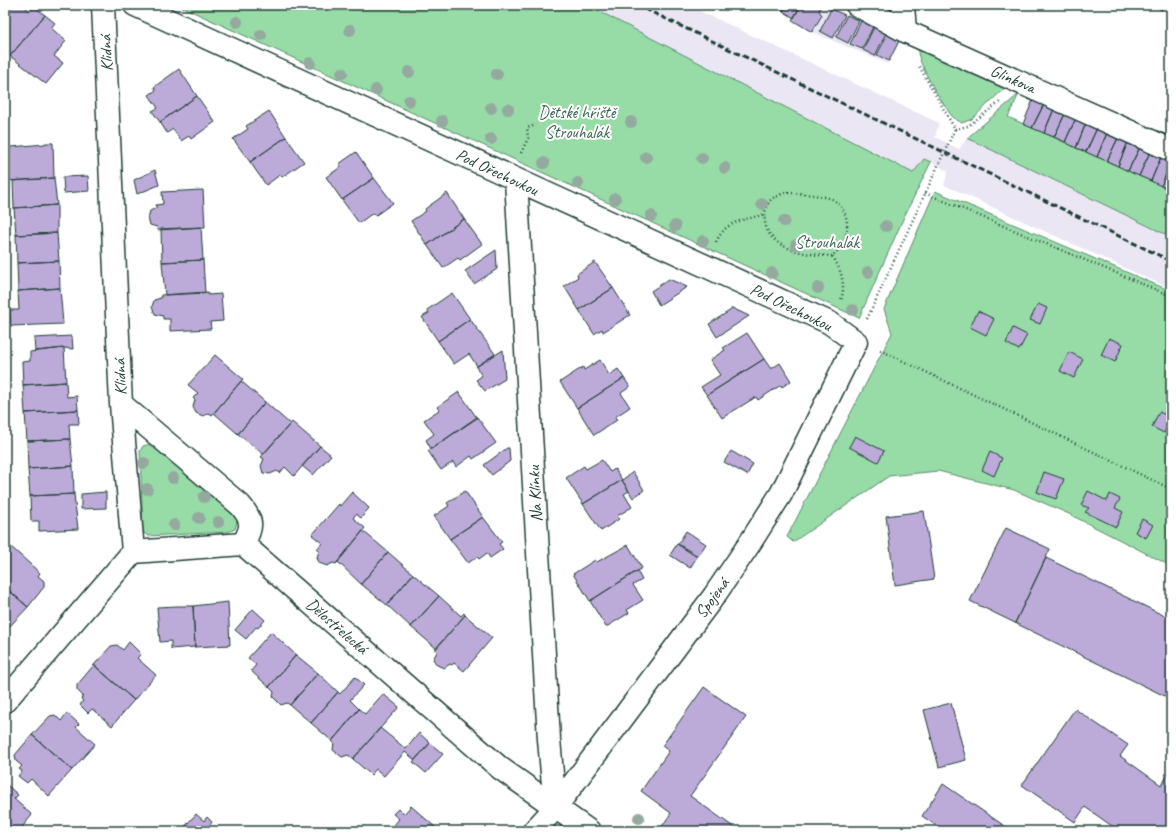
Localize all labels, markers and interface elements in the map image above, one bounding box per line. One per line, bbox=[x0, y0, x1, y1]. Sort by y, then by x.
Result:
street label: Klidná bbox=[94, 33, 117, 72]
street label: Glinkova bbox=[987, 60, 1041, 99]
park label: Dětské hřiště Strouhalák bbox=[539, 102, 618, 143]
street label: Pod Ořechovkou bbox=[453, 144, 543, 201]
park label: Strouhalák bbox=[795, 232, 861, 253]
street label: Pod Ořechovkou bbox=[747, 278, 837, 337]
street label: Klidná bbox=[109, 357, 131, 396]
street label: Na Klínku bbox=[523, 464, 547, 523]
street label: Spojená bbox=[690, 572, 735, 622]
street label: Dělostřelecká bbox=[302, 593, 374, 660]

